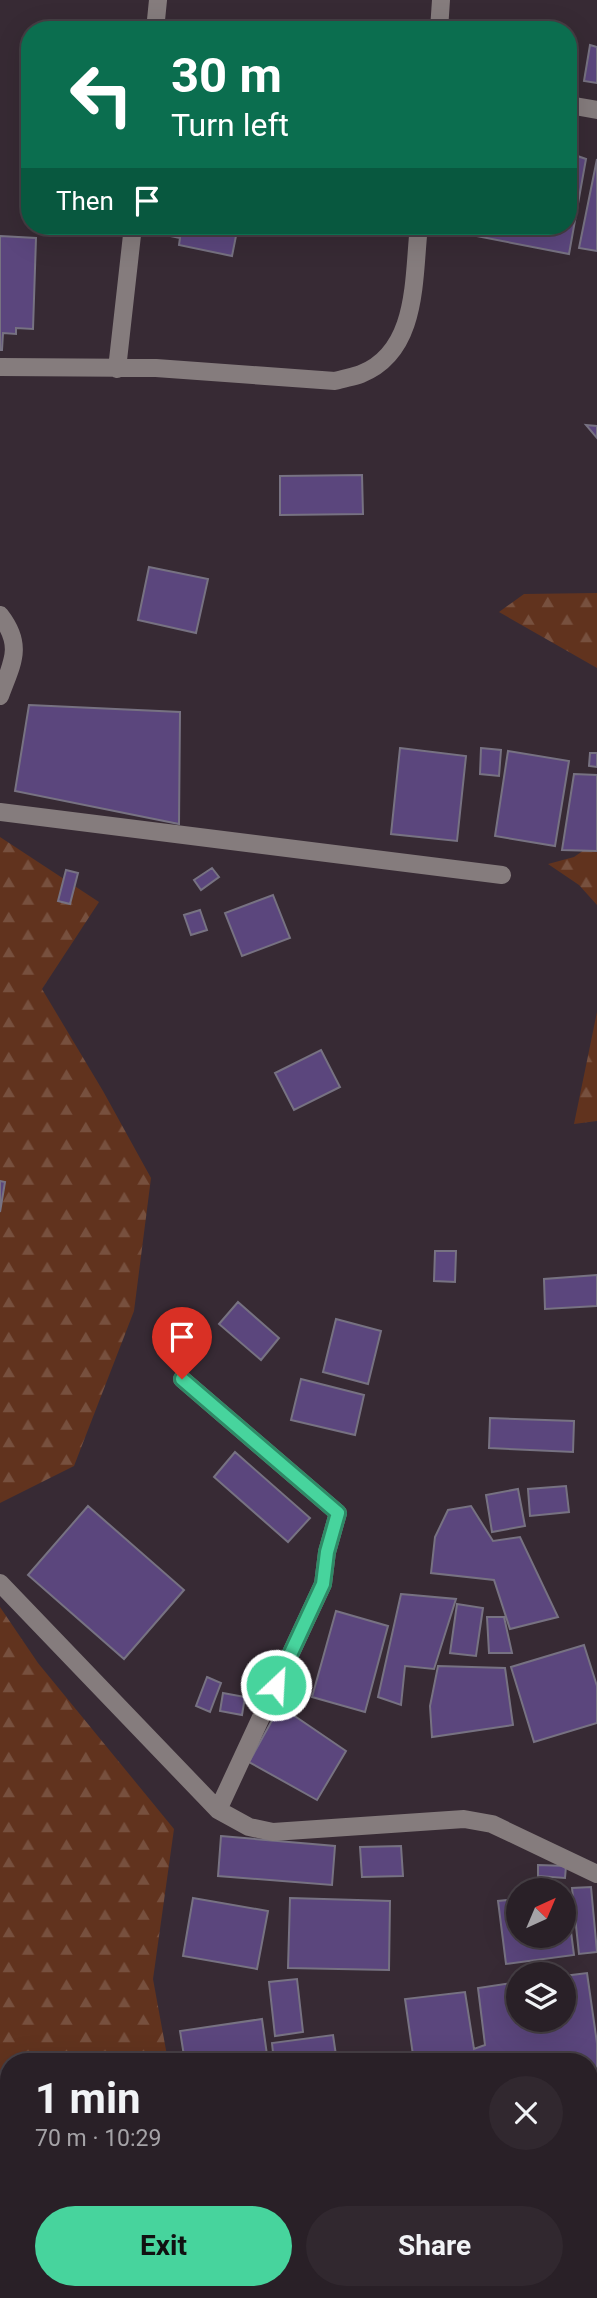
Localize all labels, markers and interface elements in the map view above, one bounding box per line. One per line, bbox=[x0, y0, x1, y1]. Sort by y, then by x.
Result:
text: 30 m bbox=[171, 47, 282, 104]
icon: left bbox=[56, 49, 147, 140]
text: Turn left bbox=[171, 106, 289, 144]
icon: arrive bbox=[128, 182, 166, 220]
text: Then bbox=[56, 186, 114, 216]
pin bbox=[152, 1307, 212, 1379]
icon: arrive bbox=[163, 1318, 201, 1356]
position arrow bbox=[239, 1648, 313, 1722]
north arrow bbox=[506, 1878, 576, 1948]
map controls bbox=[506, 1878, 576, 2032]
button: layers bbox=[506, 1962, 576, 2032]
text: 1 min bbox=[35, 2074, 141, 2123]
button: close bbox=[489, 2076, 563, 2150]
text: 70 m · 10:29 bbox=[35, 2125, 161, 2152]
button: Exit bbox=[35, 2206, 292, 2286]
button: Share bbox=[306, 2206, 563, 2286]

